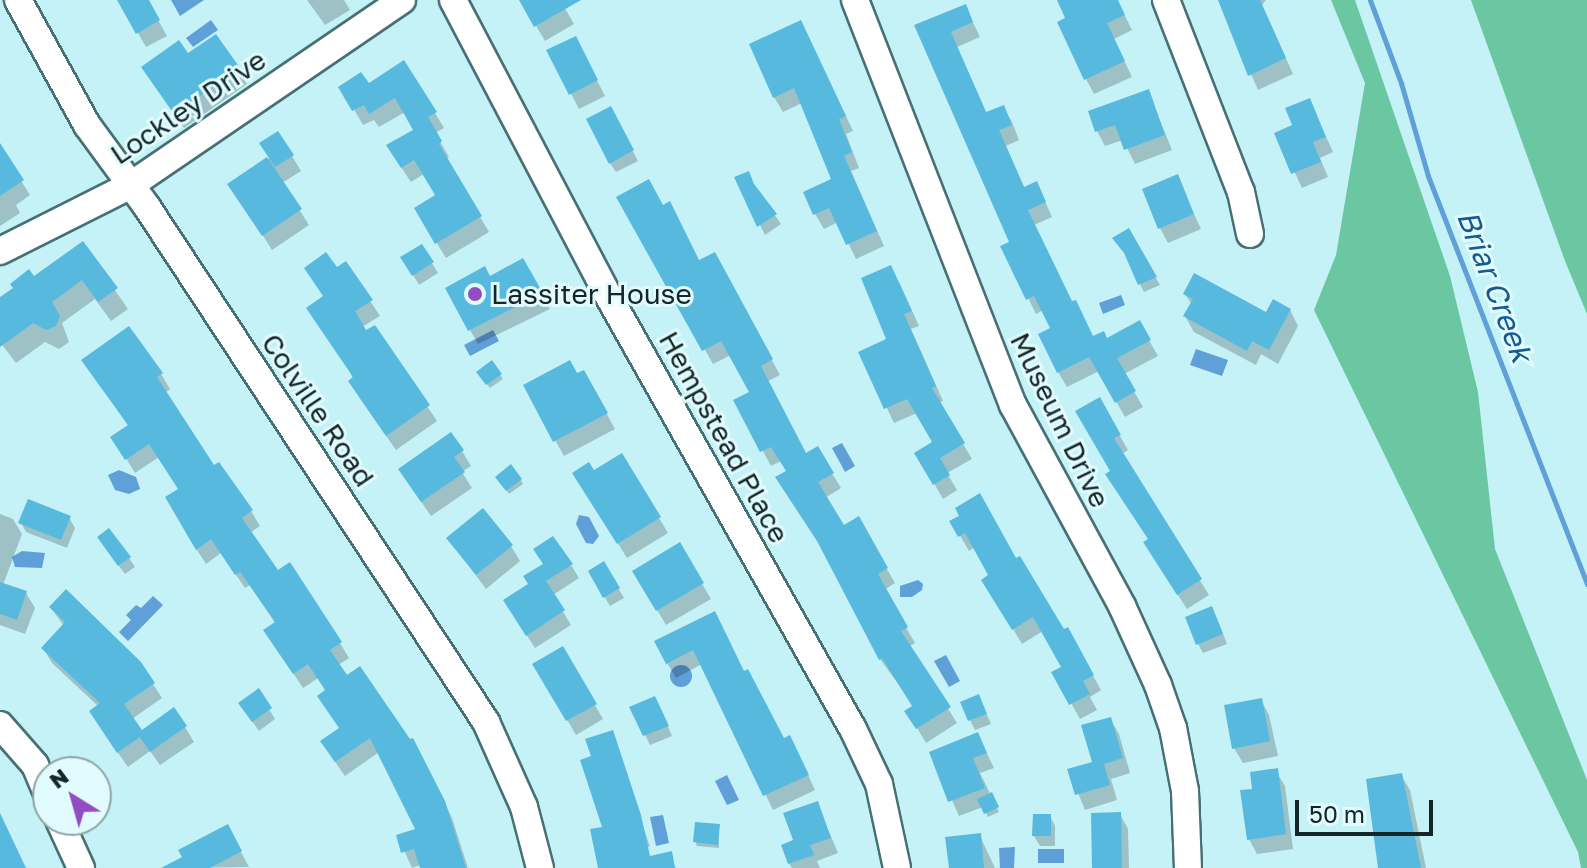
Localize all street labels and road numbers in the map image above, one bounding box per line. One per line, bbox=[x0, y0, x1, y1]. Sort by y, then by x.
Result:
street label: Lockley Drive bbox=[104, 43, 272, 171]
street label: Hempstead Place bbox=[652, 325, 796, 549]
street label: Colville Road bbox=[255, 327, 381, 493]
street label: Museum Drive bbox=[1003, 327, 1117, 513]

